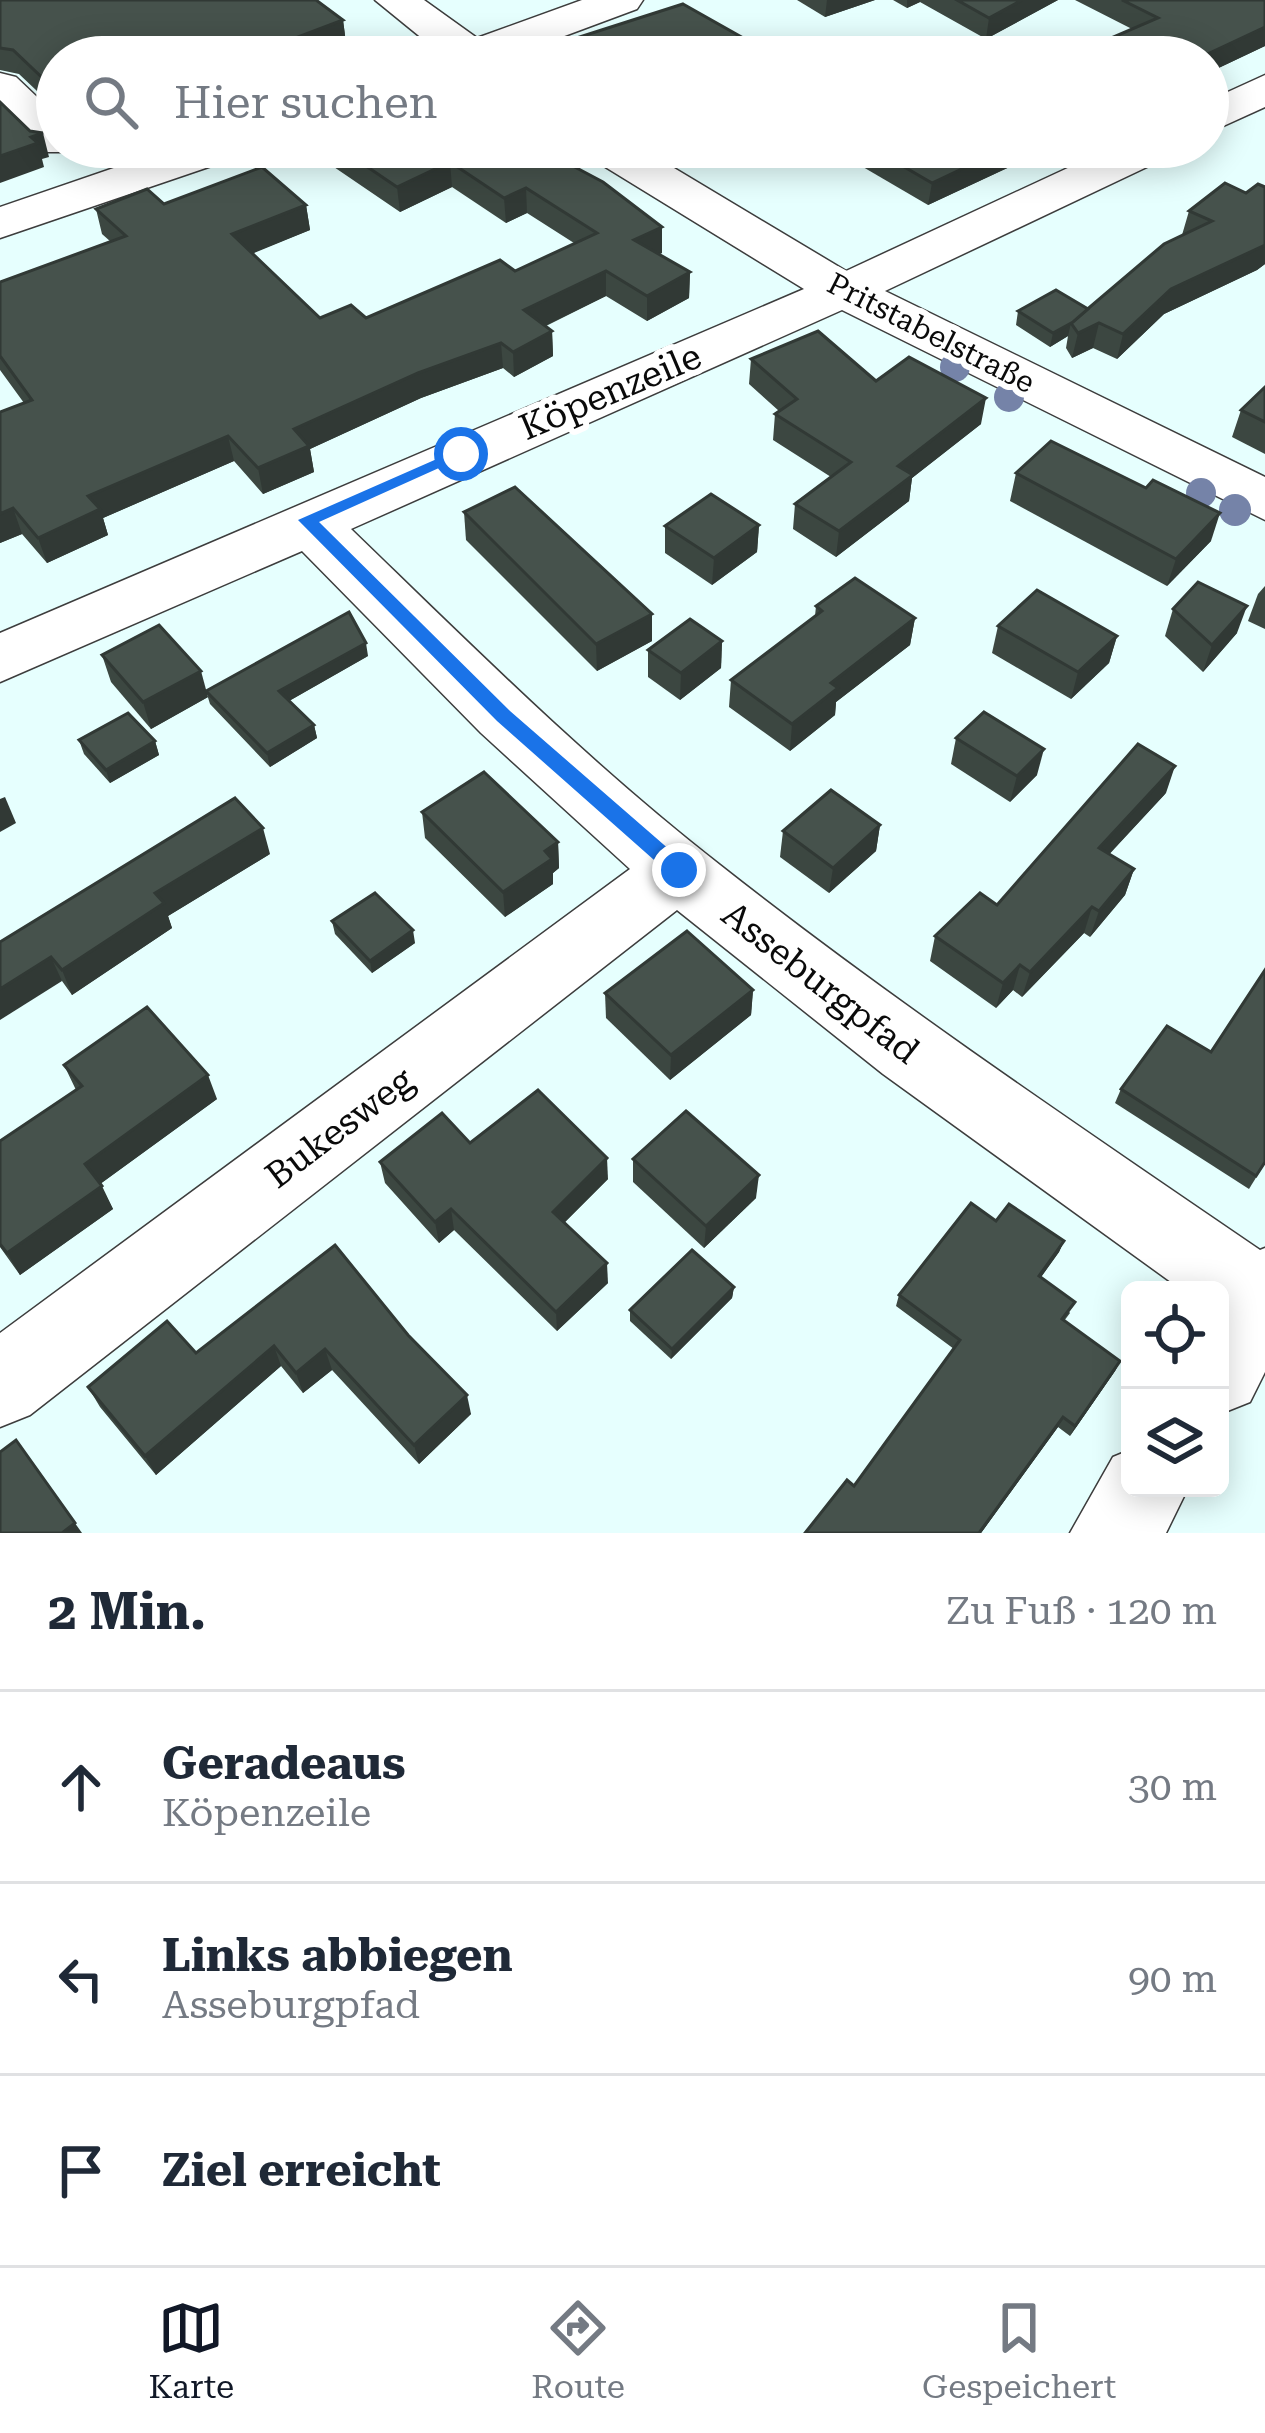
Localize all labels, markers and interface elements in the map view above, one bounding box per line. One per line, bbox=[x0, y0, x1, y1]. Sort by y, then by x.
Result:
search box bbox=[36, 36, 1229, 168]
icon: search bbox=[78, 69, 144, 135]
text: Hier suchen bbox=[174, 76, 438, 129]
street label: Pritstabelstraße bbox=[822, 265, 1041, 400]
street label: Köpenzeile bbox=[513, 335, 708, 449]
route start bbox=[434, 427, 488, 481]
route end bbox=[652, 843, 706, 897]
street label: Asseburgpfad bbox=[714, 893, 927, 1073]
street label: Bukesweg bbox=[258, 1058, 422, 1197]
map controls bbox=[1121, 1281, 1229, 1497]
button: locate bbox=[1121, 1281, 1229, 1389]
button: layers bbox=[1121, 1389, 1229, 1497]
text: 2 Min. bbox=[48, 1582, 206, 1641]
text: Zu Fuß · 120 m bbox=[946, 1588, 1217, 1634]
text: Geradeaus bbox=[162, 1737, 405, 1790]
icon: ahead bbox=[48, 1754, 114, 1820]
text: 30 m bbox=[1128, 1764, 1217, 1810]
text: Köpenzeile bbox=[162, 1790, 371, 1836]
text: Links abbiegen bbox=[162, 1929, 513, 1982]
icon: left bbox=[48, 1946, 114, 2012]
text: 90 m bbox=[1128, 1956, 1217, 2002]
text: Asseburgpfad bbox=[162, 1982, 420, 2028]
icon: arrive bbox=[48, 2138, 114, 2204]
text: Ziel erreicht bbox=[162, 2144, 441, 2197]
tab: Karte bbox=[149, 2295, 234, 2406]
tab: Route bbox=[531, 2295, 625, 2406]
tab: Gespeichert bbox=[922, 2295, 1116, 2406]

